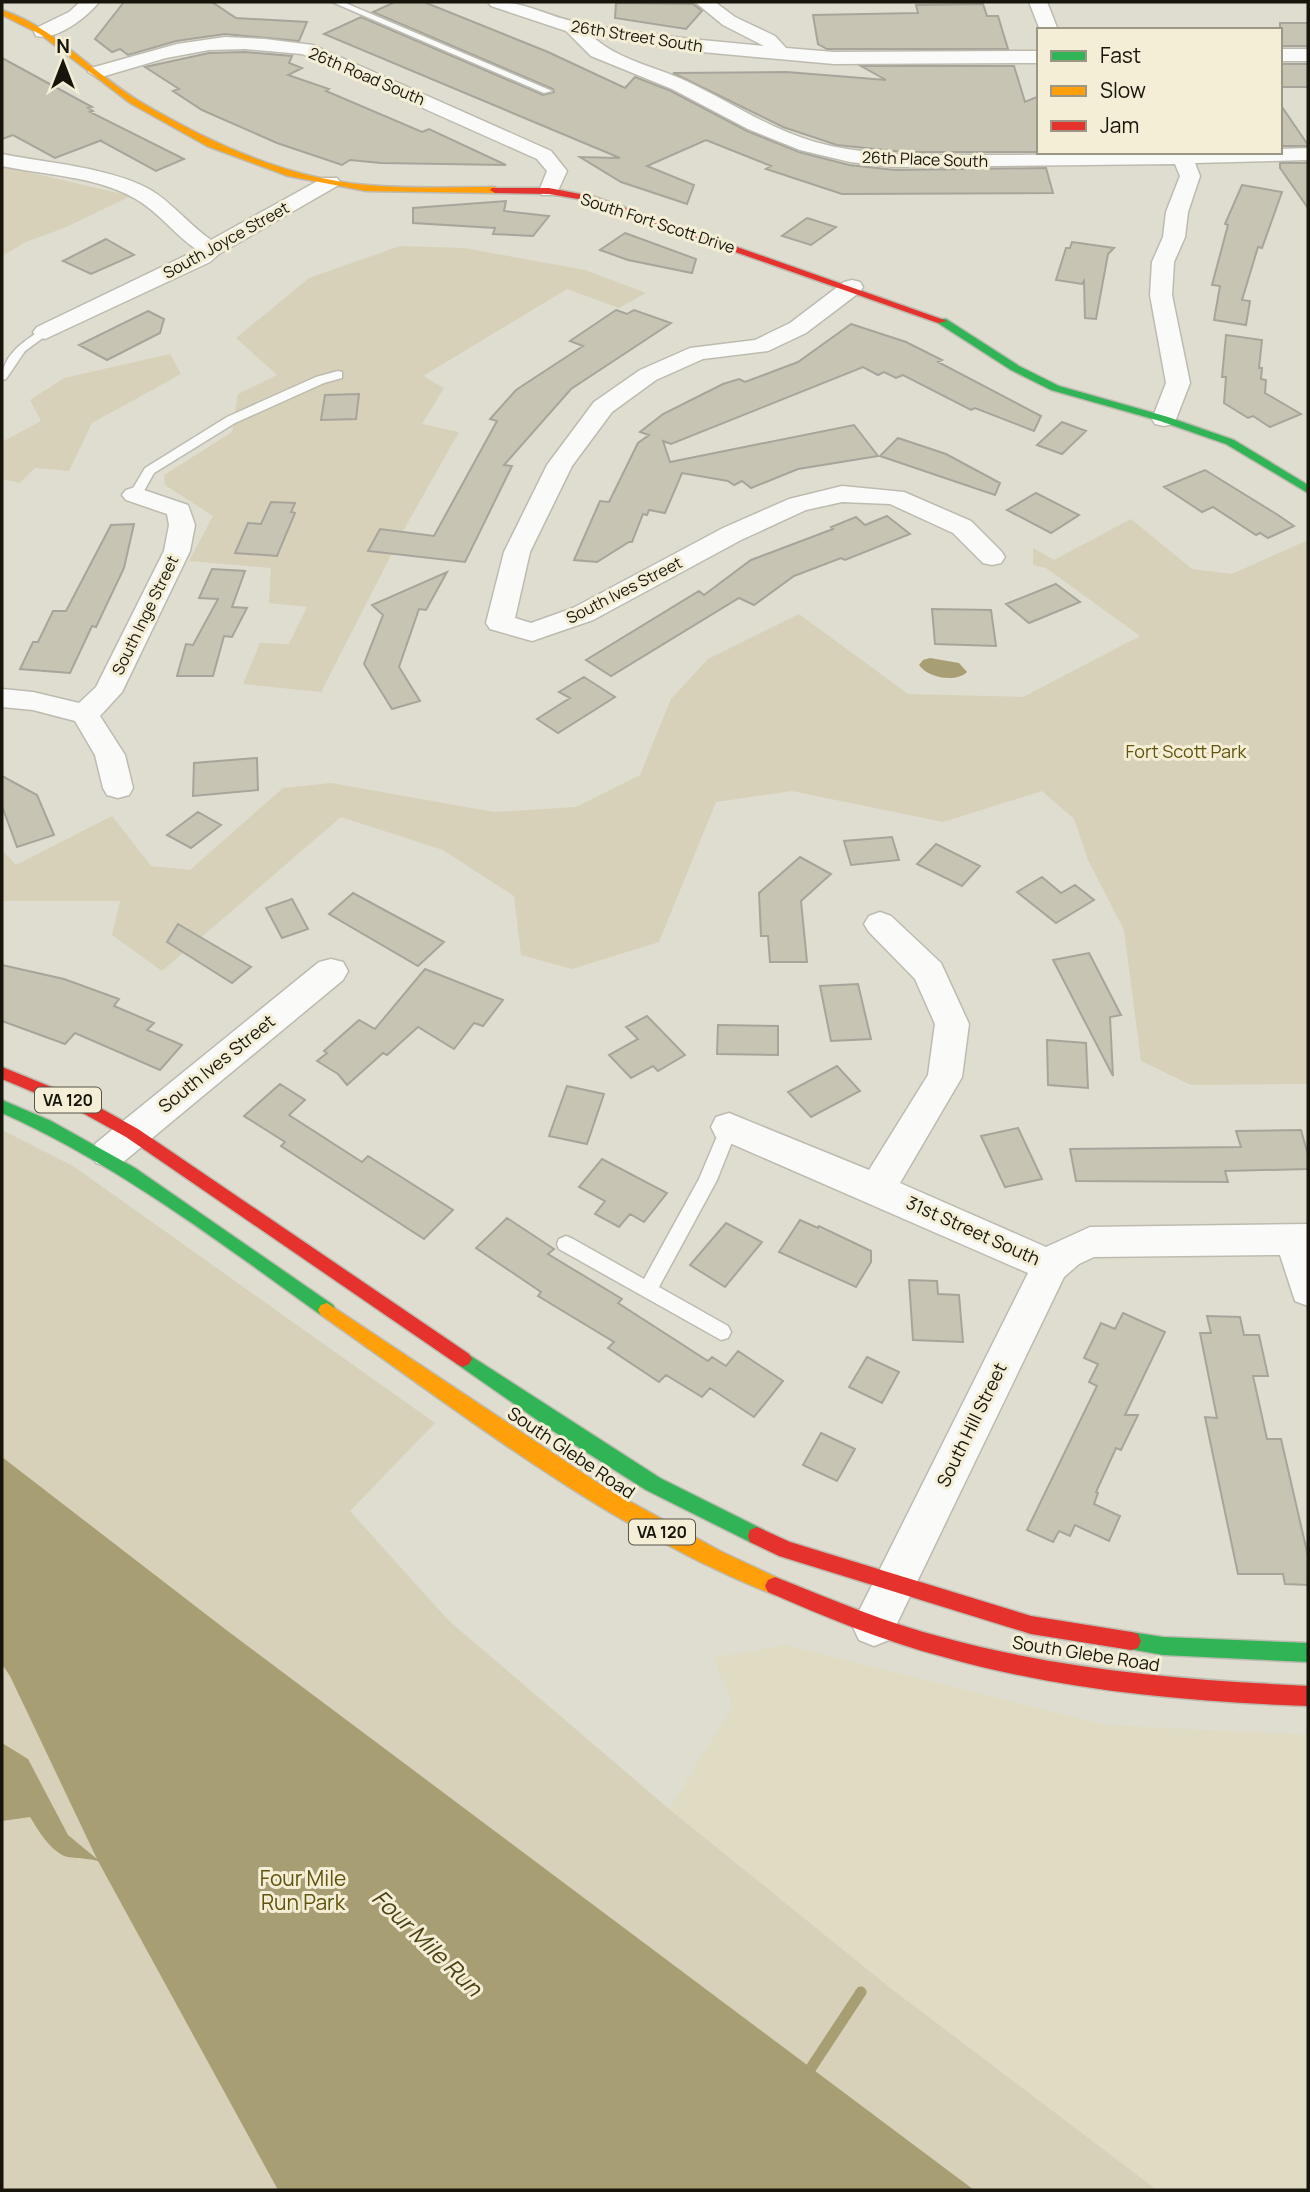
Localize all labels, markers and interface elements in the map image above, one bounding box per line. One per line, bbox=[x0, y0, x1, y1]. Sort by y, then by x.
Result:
street label: 26th Street South bbox=[570, 15, 704, 57]
north arrow bbox=[28, 28, 98, 98]
legend bbox=[1037, 28, 1282, 154]
text: N bbox=[56, 33, 70, 59]
text: Fast bbox=[1100, 41, 1141, 69]
street label: 26th Road South bbox=[306, 42, 428, 110]
text: Slow bbox=[1100, 76, 1146, 104]
text: Jam bbox=[1100, 111, 1139, 139]
street label: 26th Place South bbox=[861, 146, 989, 172]
street label: South Fort Scott Drive bbox=[578, 188, 738, 258]
street label: South Joyce Street bbox=[159, 196, 293, 284]
street label: South Ives Street bbox=[562, 551, 686, 629]
street label: South Inge Street bbox=[107, 552, 183, 678]
park label: Fort Scott Park bbox=[1126, 739, 1248, 763]
street label: South Ives Street bbox=[153, 1009, 280, 1118]
road number: VA 120 bbox=[35, 1088, 101, 1112]
street label: 31st Street South bbox=[903, 1190, 1044, 1270]
street label: South Hill Street bbox=[931, 1358, 1012, 1491]
street label: South Glebe Road bbox=[503, 1401, 640, 1504]
road number: VA 120 bbox=[629, 1520, 695, 1544]
street label: South Glebe Road bbox=[1011, 1630, 1162, 1677]
park label: Four Mile Run Park bbox=[260, 1864, 346, 1916]
water label: Four Mile Run bbox=[366, 1882, 491, 2004]

